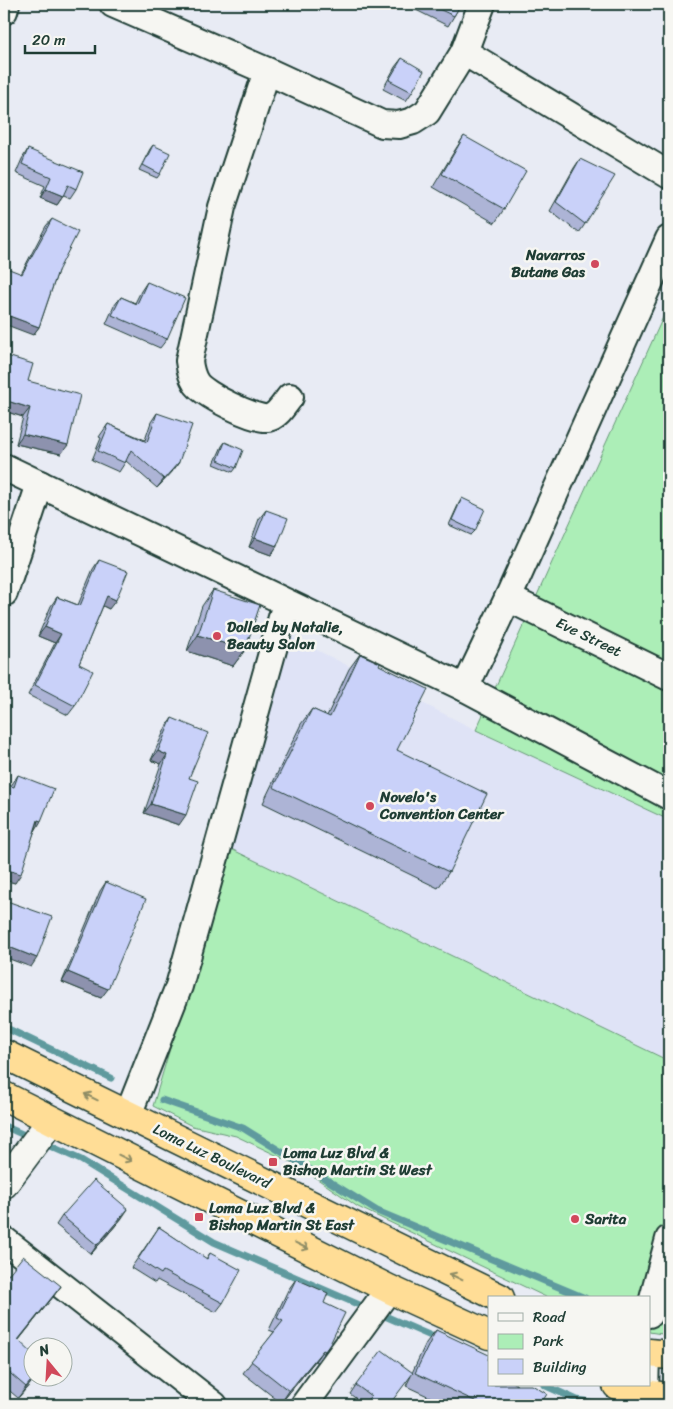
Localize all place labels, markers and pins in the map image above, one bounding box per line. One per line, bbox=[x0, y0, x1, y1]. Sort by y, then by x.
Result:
place label: Navarros Butane Gas bbox=[511, 242, 586, 285]
marker: Navarros Butane Gas bbox=[589, 258, 601, 270]
place label: Dolled by Natalie, Beauty Salon bbox=[227, 614, 343, 657]
marker: Dolled by Natalie, Beauty Salon bbox=[211, 630, 223, 642]
place label: Novelo's Convention Center bbox=[379, 784, 505, 827]
marker: Novelo's Convention Center bbox=[364, 800, 376, 812]
place label: Loma Luz Blvd & Bishop Martin St West bbox=[283, 1140, 433, 1183]
marker: Loma Luz Blvd & Bishop Martin St West bbox=[267, 1156, 279, 1168]
place label: Loma Luz Blvd & Bishop Martin St East bbox=[209, 1195, 355, 1238]
place label: Sarita bbox=[584, 1206, 627, 1232]
marker: Loma Luz Blvd & Bishop Martin St East bbox=[193, 1211, 205, 1223]
marker: Sarita bbox=[569, 1213, 581, 1225]

